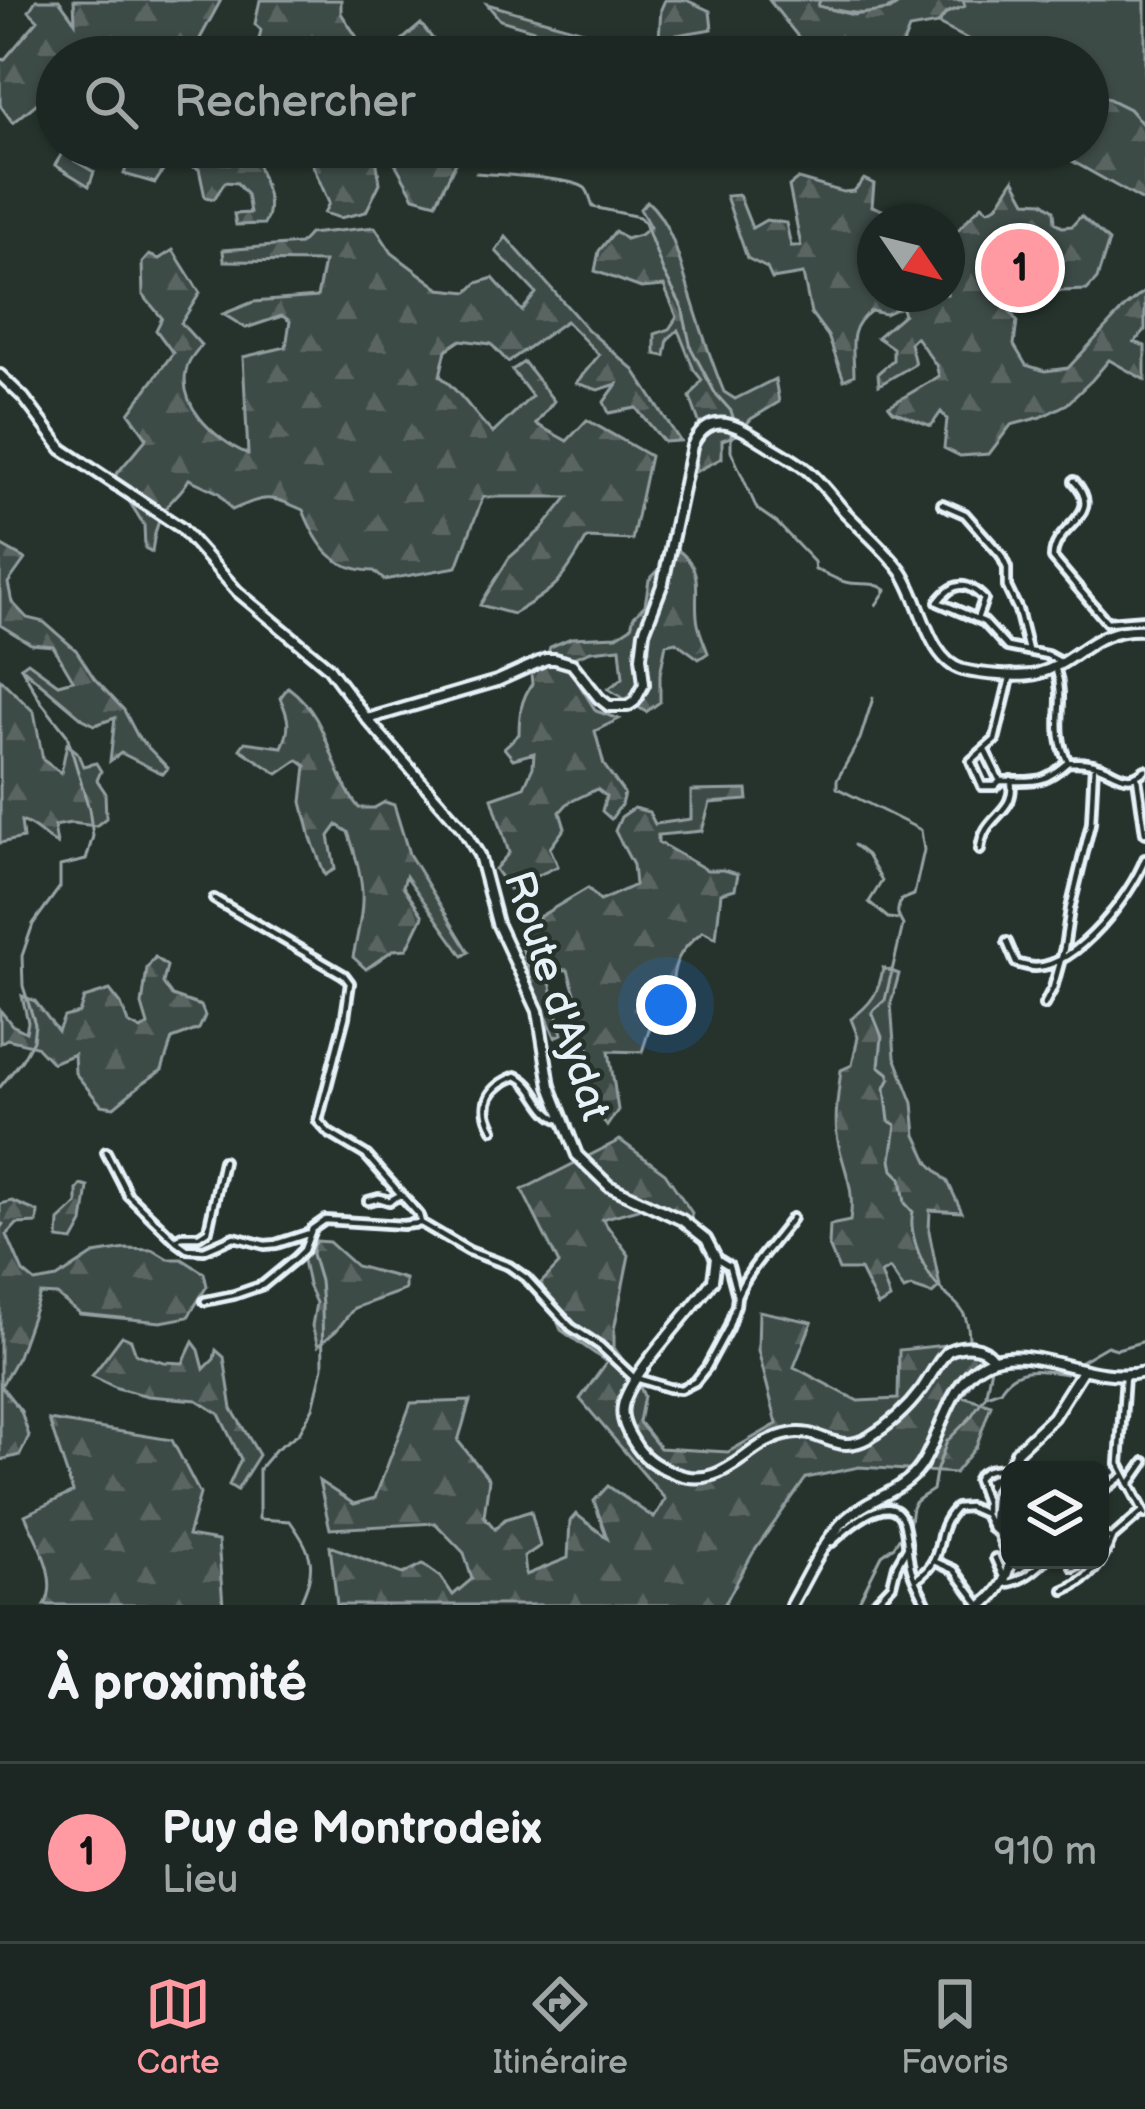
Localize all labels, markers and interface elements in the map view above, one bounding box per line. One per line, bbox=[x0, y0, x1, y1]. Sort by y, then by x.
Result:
search box bbox=[36, 36, 1109, 168]
icon: search bbox=[78, 69, 144, 135]
text: Rechercher bbox=[174, 75, 415, 130]
north arrow bbox=[857, 204, 965, 312]
pin: 1 bbox=[981, 223, 1059, 313]
street label: Route d'Aydat bbox=[492, 865, 620, 1127]
your location bbox=[636, 975, 696, 1035]
map controls bbox=[1001, 1461, 1109, 1569]
button: layers bbox=[1001, 1461, 1109, 1569]
text: À proximité bbox=[48, 1653, 307, 1714]
text: Puy de Montrodeix bbox=[162, 1802, 541, 1857]
text: 1 bbox=[79, 1829, 95, 1876]
text: 910 m bbox=[994, 1829, 1097, 1876]
text: Lieu bbox=[162, 1857, 238, 1904]
tab: Carte bbox=[137, 1971, 220, 2083]
tab: Itinéraire bbox=[493, 1971, 628, 2083]
tab: Favoris bbox=[901, 1971, 1008, 2083]

